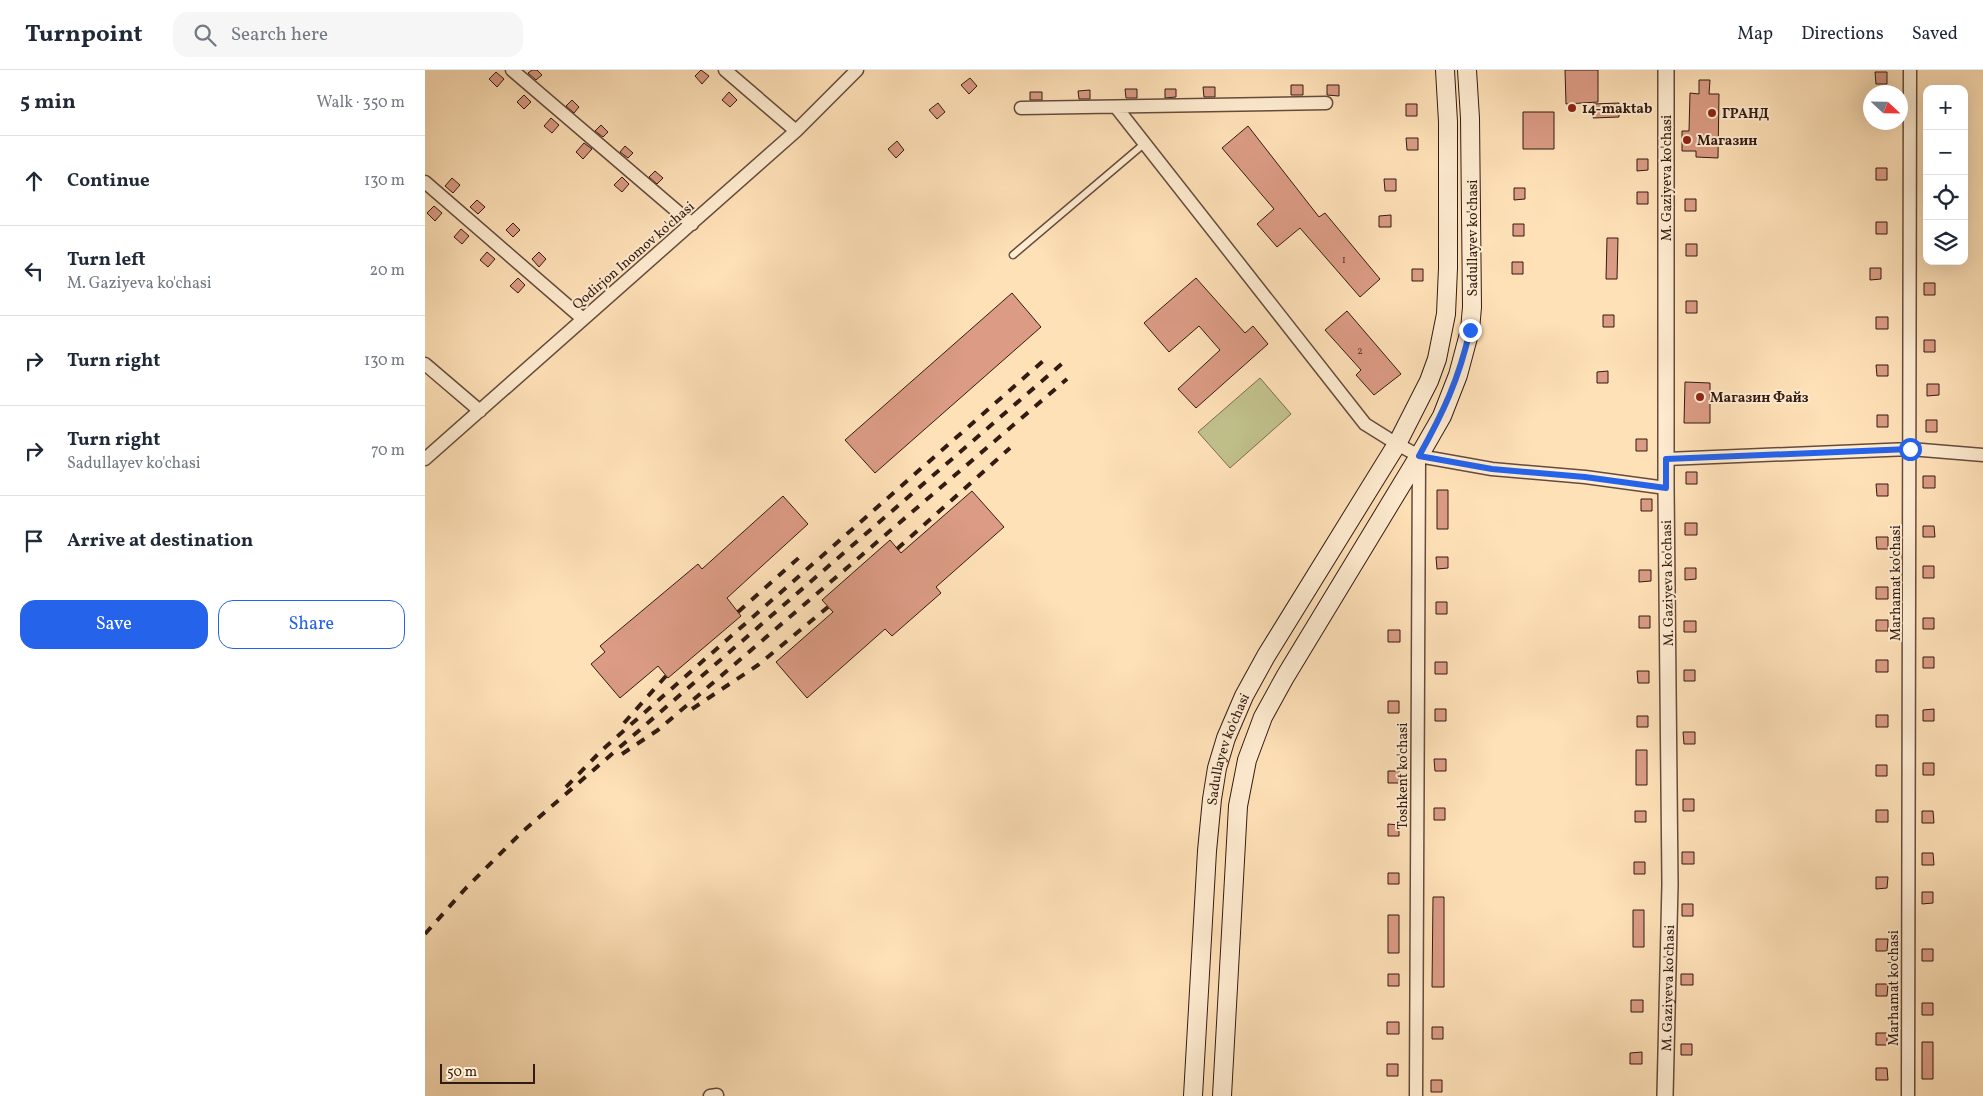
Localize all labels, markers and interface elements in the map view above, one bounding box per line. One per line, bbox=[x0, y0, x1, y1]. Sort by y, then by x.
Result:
search box bbox=[173, 12, 523, 57]
text: Turnpoint bbox=[25, 18, 143, 52]
icon: search bbox=[191, 21, 219, 49]
text: Search here bbox=[231, 22, 328, 48]
text: Map bbox=[1737, 22, 1773, 47]
text: Directions bbox=[1801, 22, 1884, 47]
text: Saved bbox=[1912, 22, 1958, 47]
north arrow bbox=[1863, 85, 1908, 130]
map controls bbox=[1923, 85, 1968, 265]
button: + bbox=[1923, 85, 1968, 130]
text: 5 min bbox=[20, 88, 76, 117]
text: Walk · 350 m bbox=[317, 92, 405, 114]
place label: 14-maktab bbox=[1582, 100, 1652, 119]
marker: 14-maktab bbox=[1566, 102, 1578, 114]
place label: ГРАНД bbox=[1722, 105, 1770, 124]
marker: ГРАНД bbox=[1706, 107, 1718, 119]
street label: M. Gaziyeva ko'chasi bbox=[1658, 115, 1677, 241]
button: − bbox=[1923, 130, 1968, 175]
place label: Магазин bbox=[1697, 132, 1757, 151]
marker: Магазин bbox=[1681, 134, 1693, 146]
icon: ahead bbox=[20, 167, 48, 195]
text: Continue bbox=[67, 168, 150, 194]
text: 130 m bbox=[364, 170, 405, 192]
button: locate bbox=[1923, 175, 1968, 220]
street label: Sadullayev ko'chasi bbox=[1464, 180, 1483, 296]
street label: Qodirjon Inomov ko'chasi bbox=[569, 198, 699, 315]
button: layers bbox=[1923, 220, 1968, 265]
text: Turn left bbox=[67, 247, 146, 273]
house number: 1 bbox=[1342, 253, 1346, 268]
icon: left bbox=[20, 257, 48, 285]
text: 20 m bbox=[370, 260, 405, 282]
text: M. Gaziyeva ko'chasi bbox=[67, 273, 212, 295]
route end bbox=[1459, 319, 1482, 342]
house number: 2 bbox=[1357, 344, 1363, 359]
icon: right bbox=[20, 347, 48, 375]
text: Turn right bbox=[67, 348, 160, 374]
text: 130 m bbox=[364, 350, 405, 372]
place label: Магазин Файз bbox=[1710, 389, 1809, 408]
marker: Магазин Файз bbox=[1694, 391, 1706, 403]
text: Turn right bbox=[67, 427, 160, 453]
icon: right bbox=[20, 437, 48, 465]
route start bbox=[1899, 438, 1922, 461]
text: 70 m bbox=[371, 440, 405, 462]
text: Sadullayev ko'chasi bbox=[67, 453, 201, 475]
street label: M. Gaziyeva ko'chasi bbox=[1658, 520, 1679, 646]
street label: Marhamat ko'chasi bbox=[1887, 525, 1906, 641]
icon: arrive bbox=[20, 527, 48, 555]
text: Arrive at destination bbox=[67, 528, 253, 554]
button: Save bbox=[20, 600, 208, 649]
button: Share bbox=[218, 600, 405, 649]
street label: Sadullayev ko'chasi bbox=[1203, 690, 1255, 806]
street label: Toshkent ko'chasi bbox=[1394, 723, 1413, 829]
street label: M. Gaziyeva ko'chasi bbox=[1658, 925, 1680, 1052]
street label: Marhamat ko'chasi bbox=[1885, 930, 1904, 1046]
scale bar bbox=[440, 1061, 535, 1084]
text: 50 m bbox=[447, 1063, 477, 1082]

